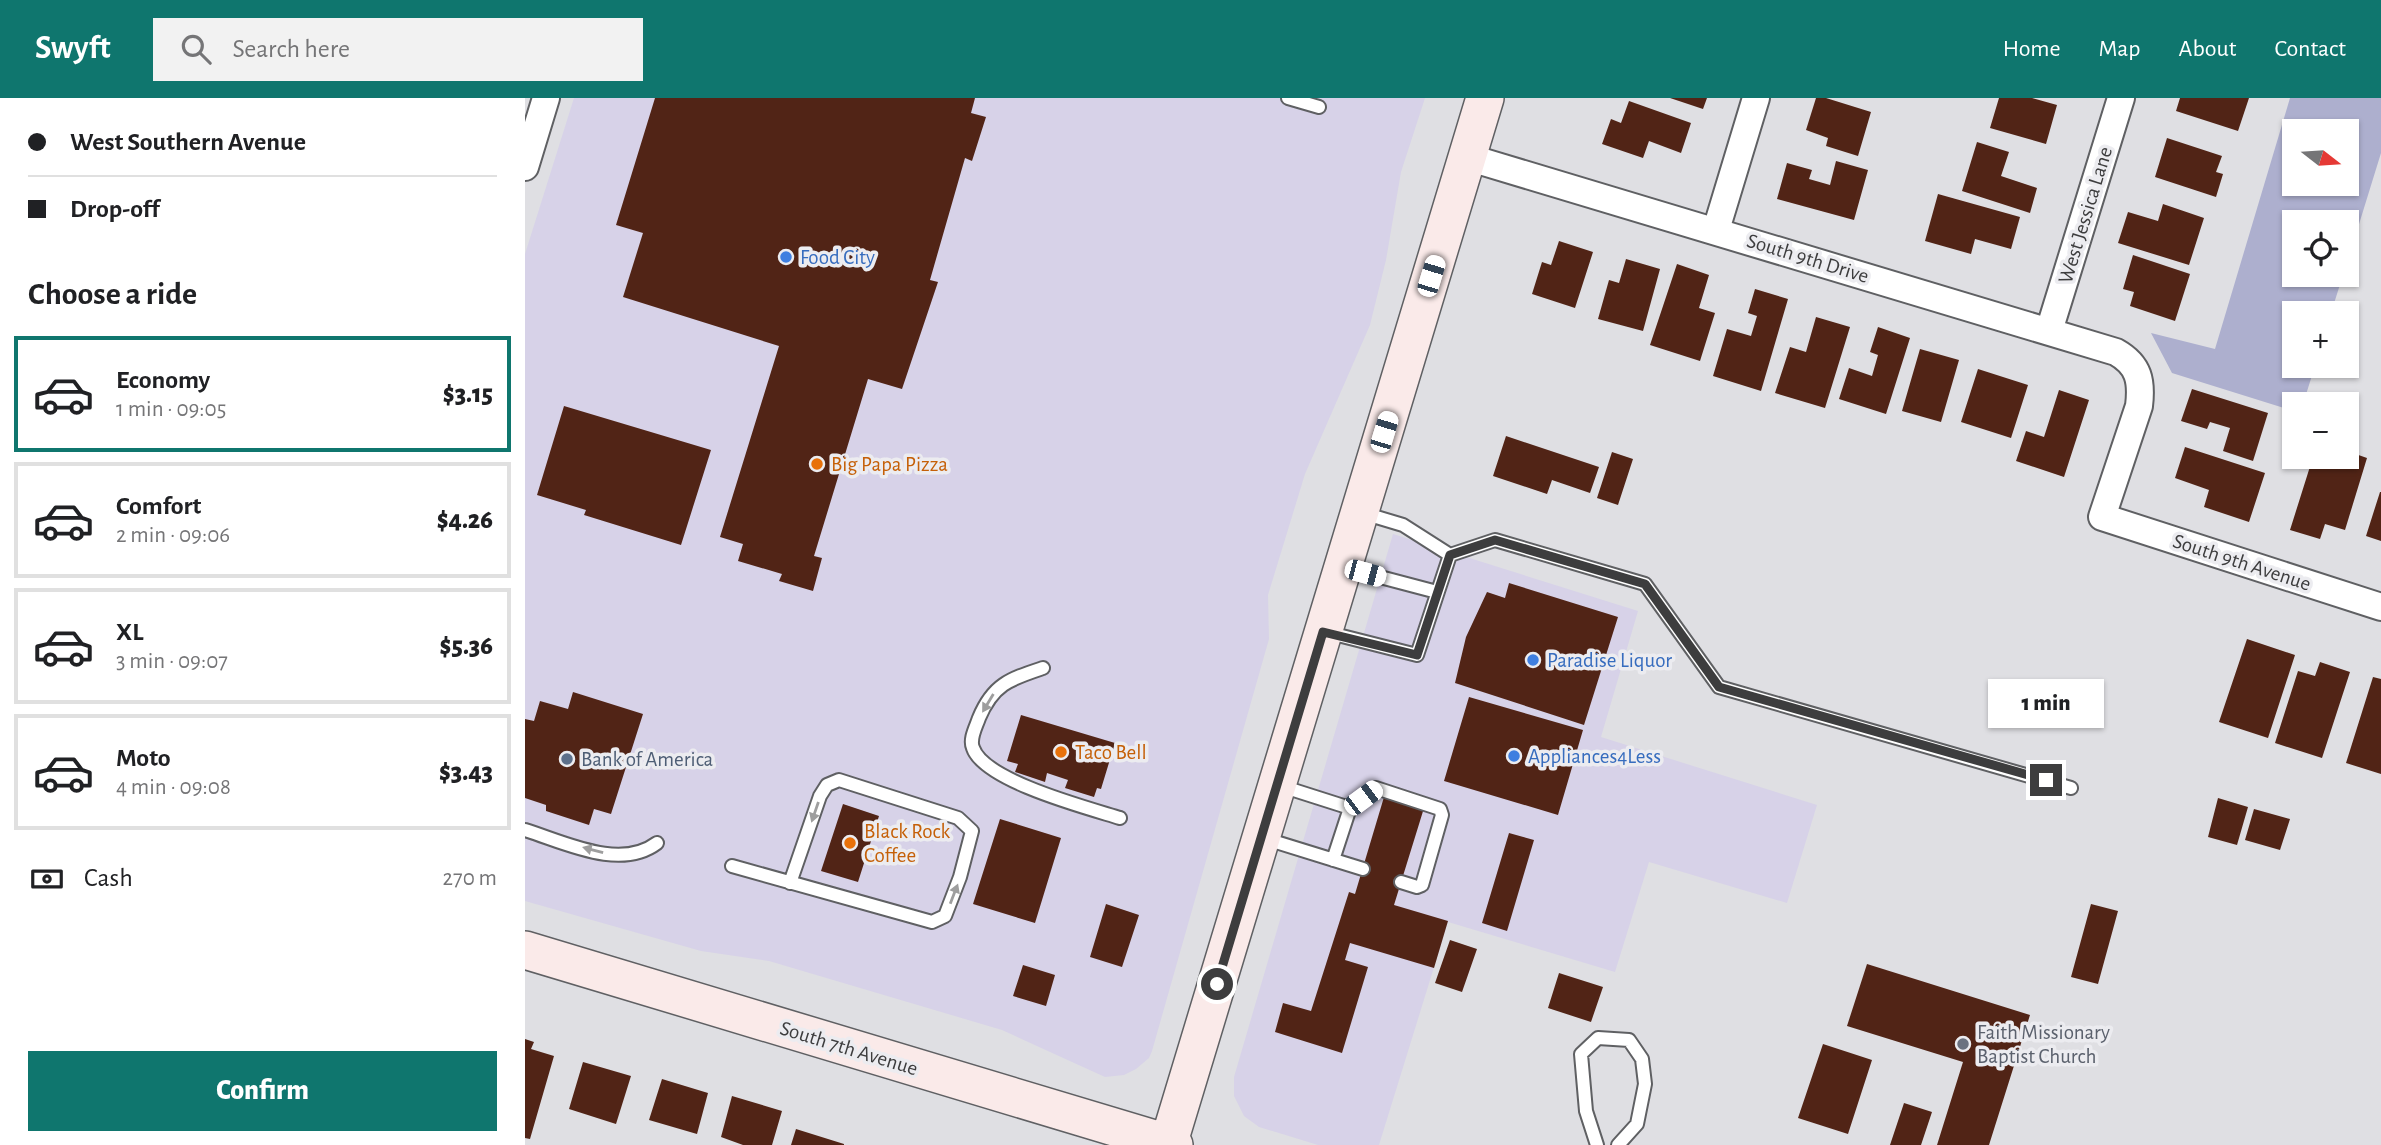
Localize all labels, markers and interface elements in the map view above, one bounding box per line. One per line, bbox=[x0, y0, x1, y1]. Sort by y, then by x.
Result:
search box bbox=[153, 18, 643, 81]
icon: search bbox=[177, 30, 215, 68]
text: Swyft bbox=[35, 32, 111, 65]
text: Search here bbox=[233, 36, 350, 62]
text: Home bbox=[2003, 37, 2061, 61]
text: Map bbox=[2099, 37, 2141, 61]
text: About bbox=[2179, 37, 2236, 61]
text: Contact bbox=[2274, 37, 2346, 61]
north arrow bbox=[2282, 119, 2359, 196]
map controls bbox=[2282, 119, 2359, 469]
text: West Southern Avenue bbox=[70, 129, 306, 155]
street label: West Jessica Lane bbox=[2055, 144, 2116, 286]
text: Drop-off bbox=[70, 196, 159, 222]
button: locate bbox=[2282, 210, 2359, 287]
street label: South 9th Drive bbox=[1744, 230, 1871, 287]
place label: Food City bbox=[800, 247, 875, 268]
marker: Food City bbox=[778, 249, 794, 265]
car bbox=[1415, 253, 1448, 299]
text: Choose a ride bbox=[28, 278, 197, 310]
button: + bbox=[2282, 301, 2359, 378]
icon: car bbox=[32, 363, 95, 426]
text: Economy bbox=[116, 367, 210, 393]
text: $3.15 bbox=[443, 381, 493, 407]
button: − bbox=[2282, 392, 2359, 469]
text: 1 min · 09:05 bbox=[116, 398, 226, 421]
car bbox=[1368, 409, 1401, 455]
place label: Big Papa Pizza bbox=[831, 454, 948, 475]
marker: Big Papa Pizza bbox=[809, 456, 825, 472]
icon: car bbox=[32, 489, 95, 552]
text: Comfort bbox=[116, 493, 201, 519]
text: $4.26 bbox=[437, 507, 493, 533]
text: 2 min · 09:06 bbox=[116, 524, 230, 547]
street label: South 9th Avenue bbox=[2170, 530, 2313, 595]
car bbox=[1342, 557, 1389, 589]
icon: car bbox=[32, 615, 95, 678]
text: XL bbox=[116, 619, 143, 645]
text: $5.36 bbox=[440, 633, 493, 659]
text: 3 min · 09:07 bbox=[116, 650, 228, 673]
place label: Paradise Liquor bbox=[1547, 650, 1672, 671]
marker: Paradise Liquor bbox=[1525, 652, 1541, 668]
callout: 1 min bbox=[1988, 678, 2104, 728]
text: 1 min bbox=[2022, 692, 2070, 715]
one-way arrow bbox=[981, 693, 994, 712]
icon: car bbox=[32, 741, 95, 804]
place label: Taco Bell bbox=[1075, 742, 1147, 763]
marker: Taco Bell bbox=[1053, 744, 1069, 760]
text: Moto bbox=[116, 745, 171, 771]
place label: Appliances4Less bbox=[1528, 746, 1661, 767]
marker: Appliances4Less bbox=[1506, 748, 1522, 764]
place label: Bank of America bbox=[581, 749, 714, 770]
marker: Bank of America bbox=[559, 751, 575, 767]
text: $3.43 bbox=[439, 759, 493, 785]
route end bbox=[2030, 764, 2062, 796]
text: 4 min · 09:08 bbox=[116, 776, 231, 799]
car bbox=[1340, 777, 1387, 819]
one-way arrow bbox=[809, 802, 820, 823]
place label: Black Rock Coffee bbox=[864, 821, 951, 866]
marker: Black Rock Coffee bbox=[842, 835, 858, 851]
one-way arrow bbox=[582, 844, 604, 855]
icon: cash bbox=[28, 860, 66, 898]
text: Cash bbox=[84, 865, 133, 891]
text: 270 m bbox=[443, 867, 497, 890]
one-way arrow bbox=[948, 883, 959, 904]
route start bbox=[1201, 968, 1233, 1000]
street label: South 7th Avenue bbox=[778, 1018, 920, 1079]
place label: Faith Missionary Baptist Church bbox=[1977, 1022, 2110, 1067]
marker: Faith Missionary Baptist Church bbox=[1955, 1036, 1971, 1052]
button: Confirm bbox=[28, 1051, 497, 1131]

